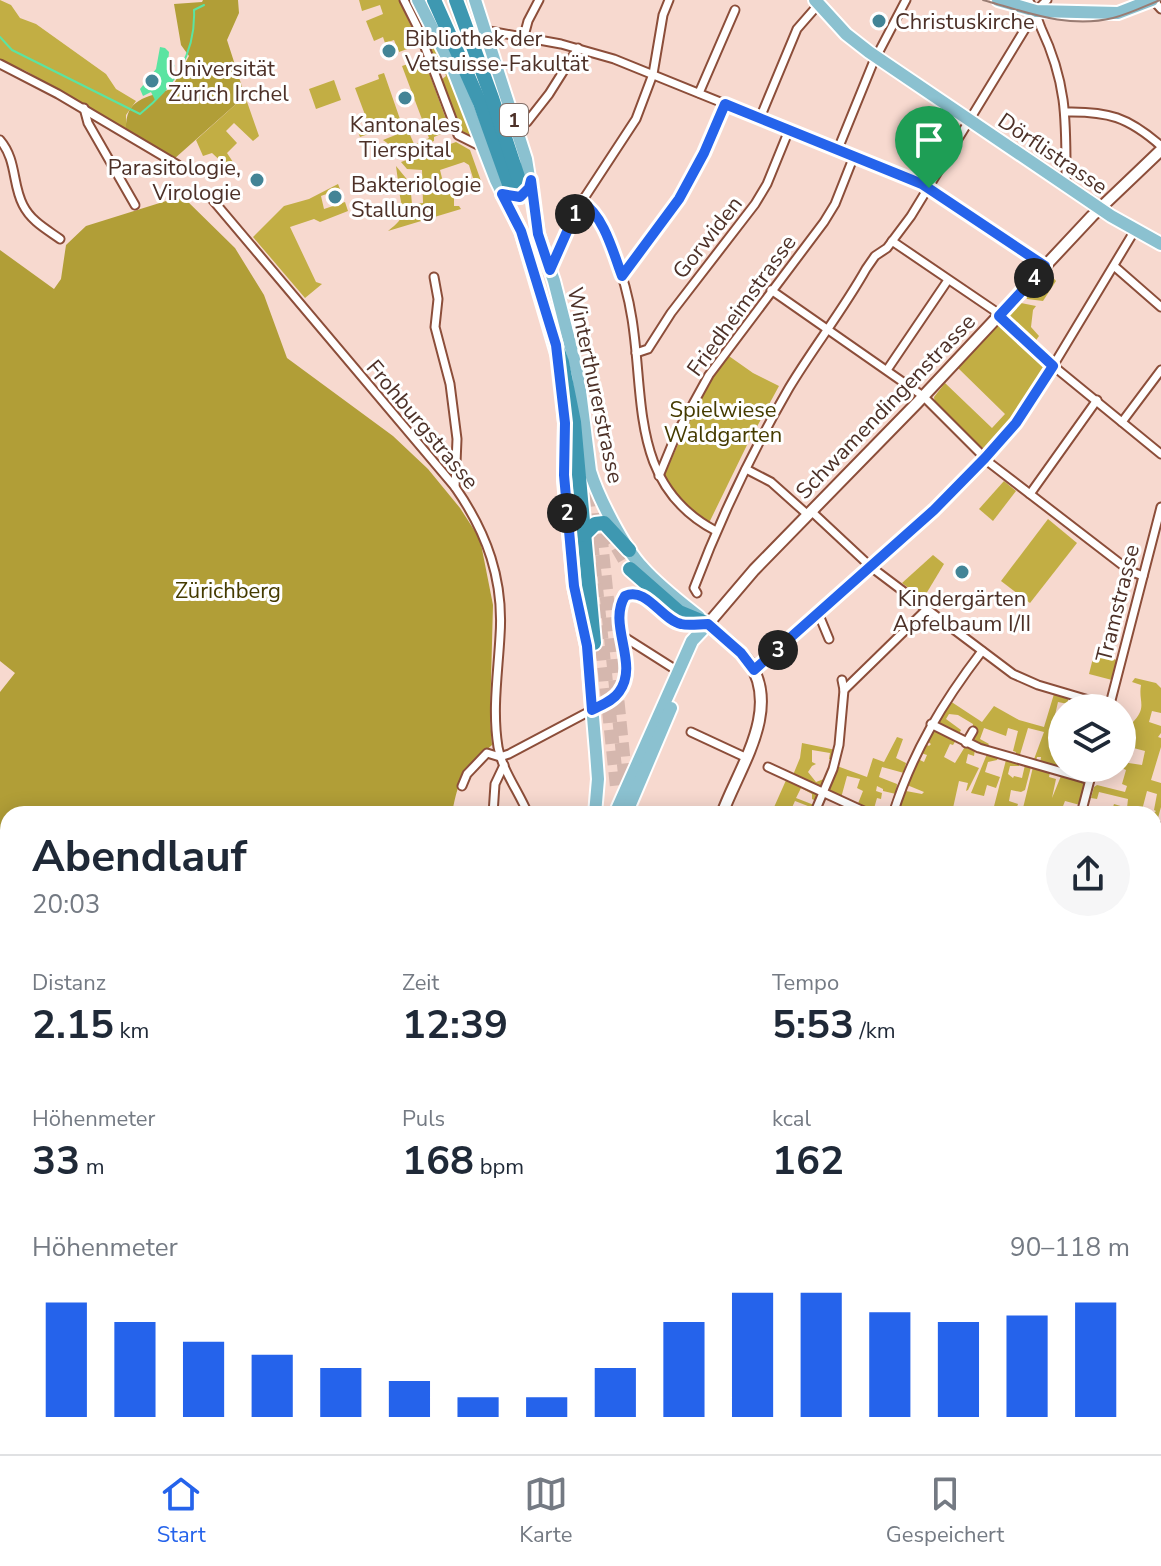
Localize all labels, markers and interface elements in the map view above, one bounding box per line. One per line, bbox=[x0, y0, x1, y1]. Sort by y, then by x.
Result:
place label: Christuskirche bbox=[895, 7, 1035, 37]
marker: Christuskirche bbox=[870, 12, 888, 30]
place label: Bibliothek der Vetsuisse-Fakultät bbox=[404, 24, 589, 79]
marker: Bibliothek der Vetsuisse-Fakultät bbox=[380, 42, 398, 60]
place label: Universität Zürich Irchel bbox=[168, 54, 289, 109]
marker: Universität Zürich Irchel bbox=[143, 72, 161, 90]
marker: Kantonales Tierspital bbox=[396, 89, 414, 107]
road number: 1 bbox=[500, 104, 528, 136]
pin bbox=[895, 106, 963, 188]
street label: Dörflistrasse bbox=[992, 106, 1113, 202]
place label: Kantonales Tierspital bbox=[350, 110, 460, 165]
icon: arrive bbox=[907, 118, 951, 162]
place label: Parasitologie, Virologie bbox=[108, 153, 241, 208]
place label: Bakteriologie Stallung bbox=[351, 170, 481, 225]
marker: Parasitologie, Virologie bbox=[248, 171, 266, 189]
marker: Bakteriologie Stallung bbox=[326, 188, 344, 206]
street label: Gorwiden bbox=[666, 190, 750, 285]
pin: 1 bbox=[555, 194, 595, 234]
text: 1 bbox=[568, 199, 582, 229]
street label: Friedheimstrasse bbox=[680, 229, 803, 382]
pin: 4 bbox=[1014, 258, 1054, 298]
text: 4 bbox=[1027, 263, 1041, 293]
street label: Winterthurerstrasse bbox=[560, 284, 630, 486]
street label: Schwamendingenstrasse bbox=[789, 307, 982, 506]
street label: Frohburgstrasse bbox=[359, 354, 485, 496]
park label: Spielwiese Waldgarten bbox=[664, 395, 782, 450]
pin: 2 bbox=[547, 493, 587, 533]
text: 2 bbox=[560, 498, 574, 528]
street label: Tramstrasse bbox=[1089, 541, 1147, 665]
marker: Kindergärten Apfelbaum I/II bbox=[953, 563, 971, 581]
park label: Zürichberg bbox=[175, 576, 281, 606]
place label: Kindergärten Apfelbaum I/II bbox=[893, 584, 1031, 639]
pin: 3 bbox=[758, 630, 798, 670]
text: 3 bbox=[771, 635, 785, 665]
map controls bbox=[1048, 694, 1136, 782]
button: layers bbox=[1048, 694, 1136, 782]
text: Abendlauf bbox=[32, 827, 247, 887]
button: share bbox=[1046, 832, 1130, 916]
text: 20:03 bbox=[32, 887, 100, 922]
text: Distanz bbox=[32, 968, 106, 998]
text: Zeit bbox=[402, 968, 439, 998]
text: Tempo bbox=[772, 968, 839, 998]
text: 2.15 bbox=[32, 998, 114, 1052]
text: 12:39 bbox=[402, 998, 508, 1052]
text: 5:53 bbox=[772, 998, 854, 1052]
text: km bbox=[114, 1016, 149, 1046]
text: /km bbox=[854, 1016, 896, 1046]
text: Höhenmeter bbox=[32, 1104, 155, 1134]
text: Puls bbox=[402, 1104, 445, 1134]
text: kcal bbox=[772, 1104, 811, 1134]
text: 33 bbox=[32, 1134, 80, 1188]
text: 168 bbox=[402, 1134, 474, 1188]
text: 162 bbox=[772, 1134, 844, 1188]
text: m bbox=[80, 1152, 105, 1182]
text: bpm bbox=[474, 1152, 524, 1182]
text: Höhenmeter bbox=[32, 1230, 178, 1265]
text: 90–118 m bbox=[1010, 1230, 1130, 1265]
tab: Start bbox=[157, 1472, 206, 1550]
tab: Karte bbox=[519, 1472, 572, 1550]
tab: Gespeichert bbox=[886, 1472, 1004, 1550]

